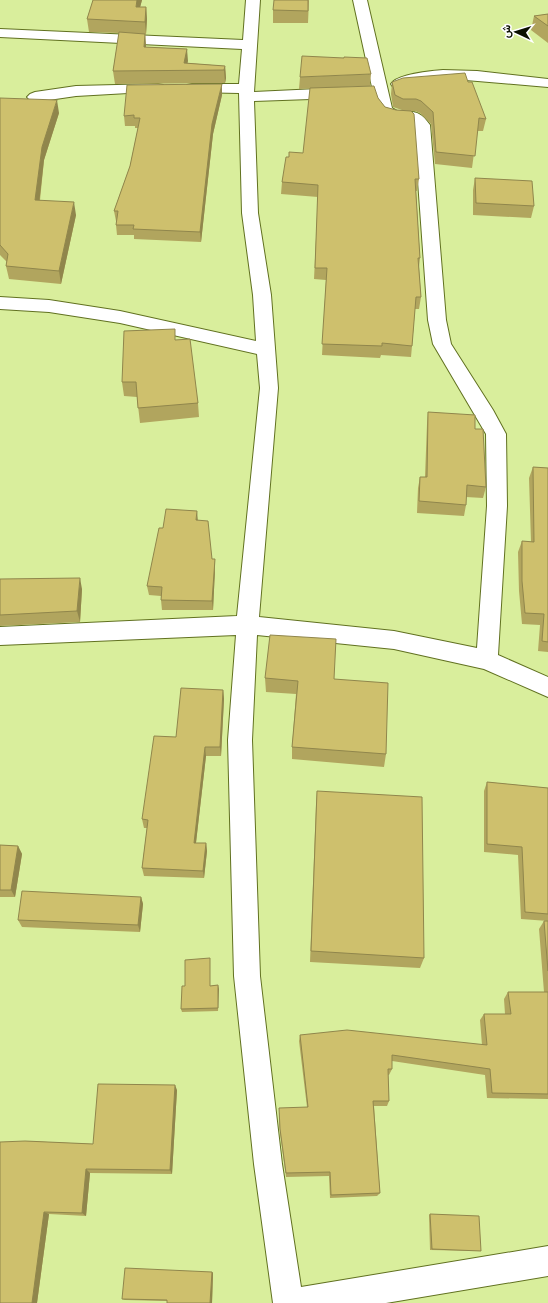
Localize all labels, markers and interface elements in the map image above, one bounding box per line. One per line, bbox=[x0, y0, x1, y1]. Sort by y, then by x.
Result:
north arrow bbox=[496, 12, 536, 52]
text: ش bbox=[500, 24, 513, 38]

